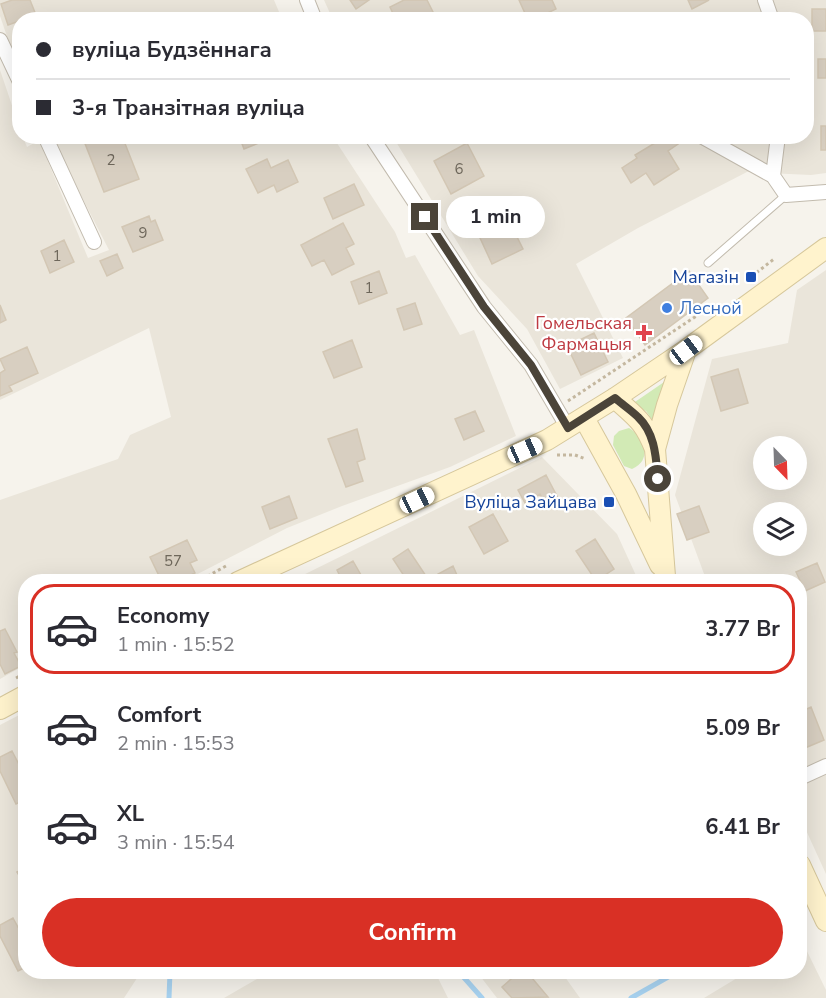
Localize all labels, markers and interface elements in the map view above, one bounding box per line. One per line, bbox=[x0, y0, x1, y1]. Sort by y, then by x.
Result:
text: вуліца Будзённага bbox=[72, 35, 272, 65]
text: 3-я Транзітная вуліца bbox=[72, 93, 305, 123]
house number: 2 bbox=[106, 150, 116, 170]
house number: 6 bbox=[454, 159, 464, 179]
callout: 1 min bbox=[446, 196, 545, 238]
route end bbox=[411, 203, 438, 230]
text: 1 min bbox=[470, 203, 521, 230]
house number: 9 bbox=[138, 223, 148, 243]
house number: 1 bbox=[52, 246, 62, 266]
place label: Магазін bbox=[673, 265, 739, 289]
marker: Магазін bbox=[744, 270, 758, 284]
house number: 1 bbox=[364, 278, 374, 298]
place label: Лесной bbox=[679, 296, 742, 320]
marker: Лесной bbox=[660, 301, 674, 315]
place label: Гомельская Фармацыя bbox=[535, 311, 632, 356]
marker: Гомельская Фармацыя bbox=[637, 326, 651, 340]
car bbox=[666, 332, 706, 368]
car bbox=[505, 434, 545, 466]
north arrow bbox=[753, 436, 807, 490]
map controls bbox=[753, 436, 807, 556]
route start bbox=[644, 465, 671, 492]
car bbox=[397, 484, 437, 516]
place label: Вуліца Зайцава bbox=[464, 490, 597, 514]
marker: Вуліца Зайцава bbox=[602, 495, 616, 509]
button: layers bbox=[753, 502, 807, 556]
house number: 57 bbox=[164, 551, 182, 571]
text: Economy bbox=[117, 601, 209, 631]
icon: car bbox=[45, 602, 99, 656]
text: 3.77 Br bbox=[705, 614, 780, 644]
text: 1 min · 15:52 bbox=[117, 631, 235, 658]
text: Comfort bbox=[117, 700, 201, 730]
icon: car bbox=[45, 701, 99, 755]
text: 5.09 Br bbox=[705, 713, 780, 743]
text: 2 min · 15:53 bbox=[117, 730, 235, 757]
text: XL bbox=[117, 799, 144, 829]
icon: car bbox=[45, 800, 99, 854]
text: 6.41 Br bbox=[705, 812, 780, 842]
text: 3 min · 15:54 bbox=[117, 829, 235, 856]
button: Confirm bbox=[42, 898, 783, 967]

